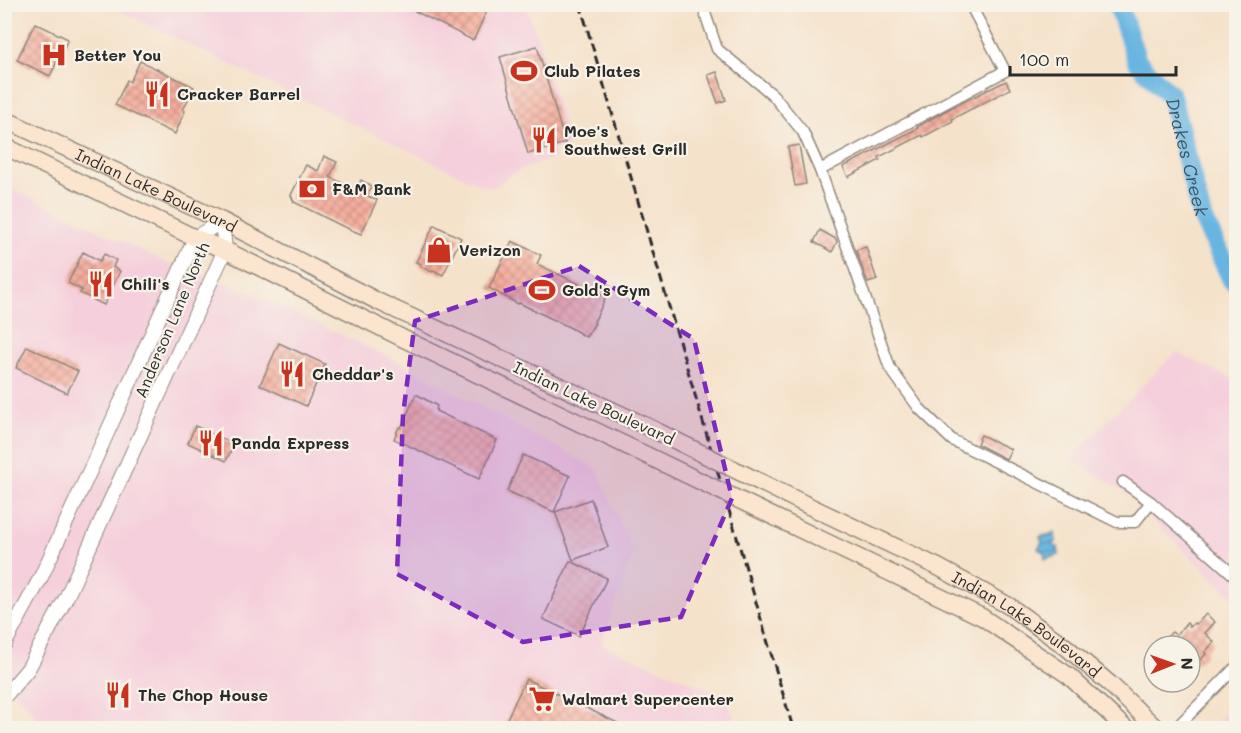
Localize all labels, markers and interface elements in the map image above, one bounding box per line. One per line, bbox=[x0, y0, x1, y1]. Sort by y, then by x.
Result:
scale bar bbox=[1010, 39, 1176, 77]
hospital icon: Better You bbox=[39, 40, 69, 70]
place label: Better You bbox=[74, 44, 162, 65]
text: 100 m bbox=[1019, 47, 1069, 71]
sports icon: Club Pilates bbox=[509, 56, 539, 86]
place label: Club Pilates bbox=[544, 60, 640, 81]
restaurant icon: Cracker Barrel bbox=[142, 79, 172, 109]
place label: Cracker Barrel bbox=[177, 83, 300, 104]
water label: Drakes Creek bbox=[1161, 95, 1214, 219]
place label: Moe's Southwest Grill bbox=[564, 120, 687, 159]
restaurant icon: Moe's Southwest Grill bbox=[529, 125, 559, 155]
street label: Indian Lake Boulevard bbox=[72, 143, 240, 237]
bank icon: F&M Bank bbox=[297, 174, 327, 204]
place label: F&M Bank bbox=[332, 178, 411, 199]
shop icon: Verizon bbox=[424, 235, 454, 265]
street label: Anderson Lane North bbox=[129, 239, 214, 401]
place label: Verizon bbox=[459, 239, 521, 260]
restaurant icon: Chili's bbox=[86, 269, 116, 299]
place label: Chili's bbox=[121, 273, 170, 294]
sports icon: Gold's Gym bbox=[527, 275, 557, 305]
place label: Gold's Gym bbox=[562, 279, 650, 300]
street label: Indian Lake Boulevard bbox=[510, 356, 678, 449]
restaurant icon: Cheddar's bbox=[277, 359, 307, 389]
place label: Cheddar's bbox=[312, 363, 393, 384]
restaurant icon: Panda Express bbox=[196, 428, 226, 458]
place label: Panda Express bbox=[231, 432, 349, 453]
street label: Indian Lake Boulevard bbox=[949, 566, 1105, 682]
north arrow bbox=[1142, 634, 1202, 694]
text: N bbox=[1177, 657, 1198, 670]
restaurant icon: The Chop House bbox=[103, 680, 133, 710]
place label: The Chop House bbox=[138, 684, 268, 705]
supermarket icon: Walmart Supercenter bbox=[527, 684, 557, 714]
place label: Walmart Supercenter bbox=[562, 688, 734, 709]

